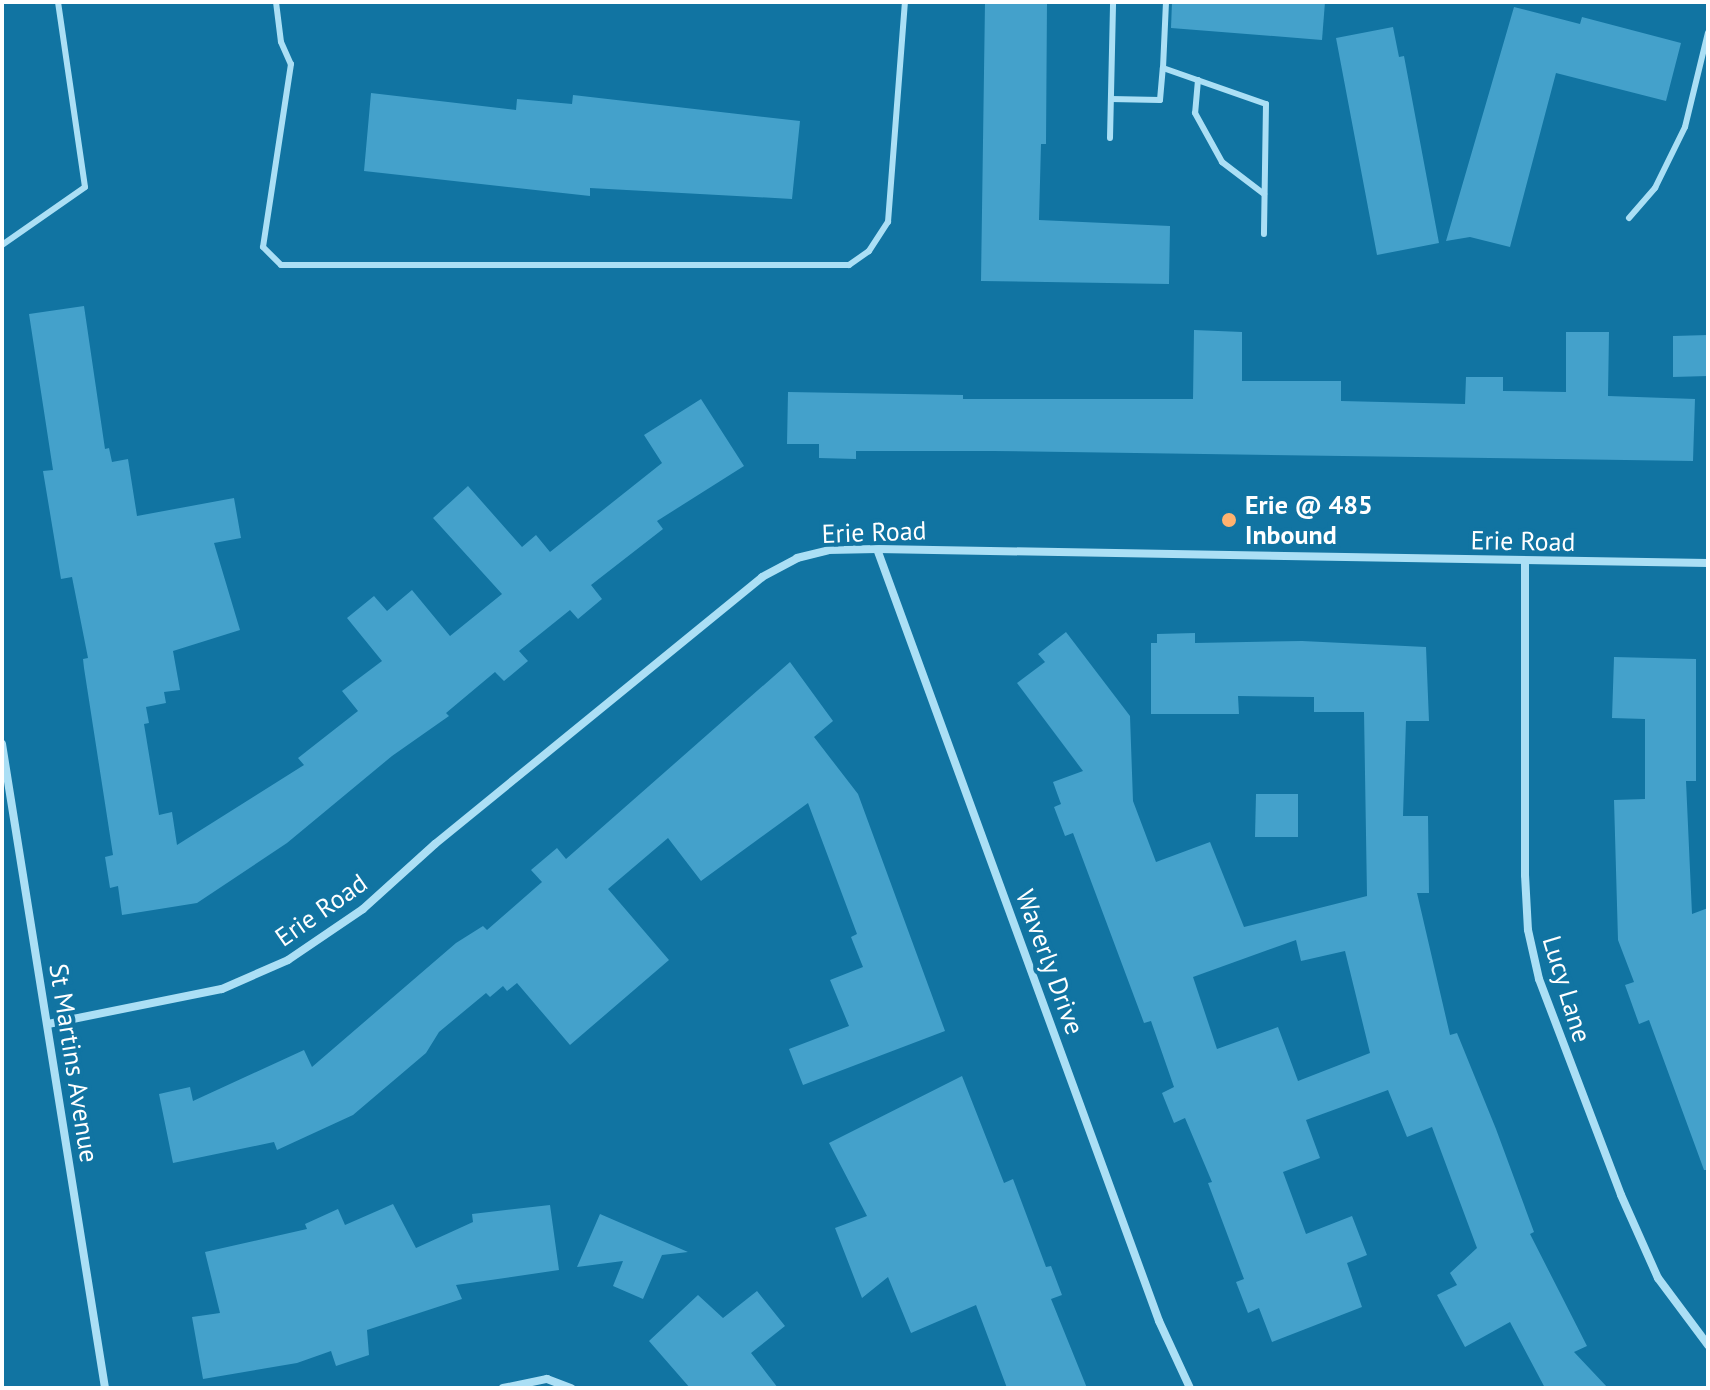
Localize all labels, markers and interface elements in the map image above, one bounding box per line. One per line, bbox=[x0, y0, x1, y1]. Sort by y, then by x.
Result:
place label: Erie @ 485 Inbound bbox=[1245, 489, 1373, 550]
marker: Erie @ 485 Inbound bbox=[1220, 511, 1238, 529]
street label: Erie Road bbox=[821, 515, 927, 549]
street label: Erie Road bbox=[1470, 524, 1576, 558]
street label: Erie Road bbox=[269, 867, 373, 953]
street label: Waverly Drive bbox=[1009, 885, 1091, 1039]
street label: Lucy Lane bbox=[1536, 932, 1598, 1046]
street label: St Martins Avenue bbox=[43, 961, 105, 1165]

